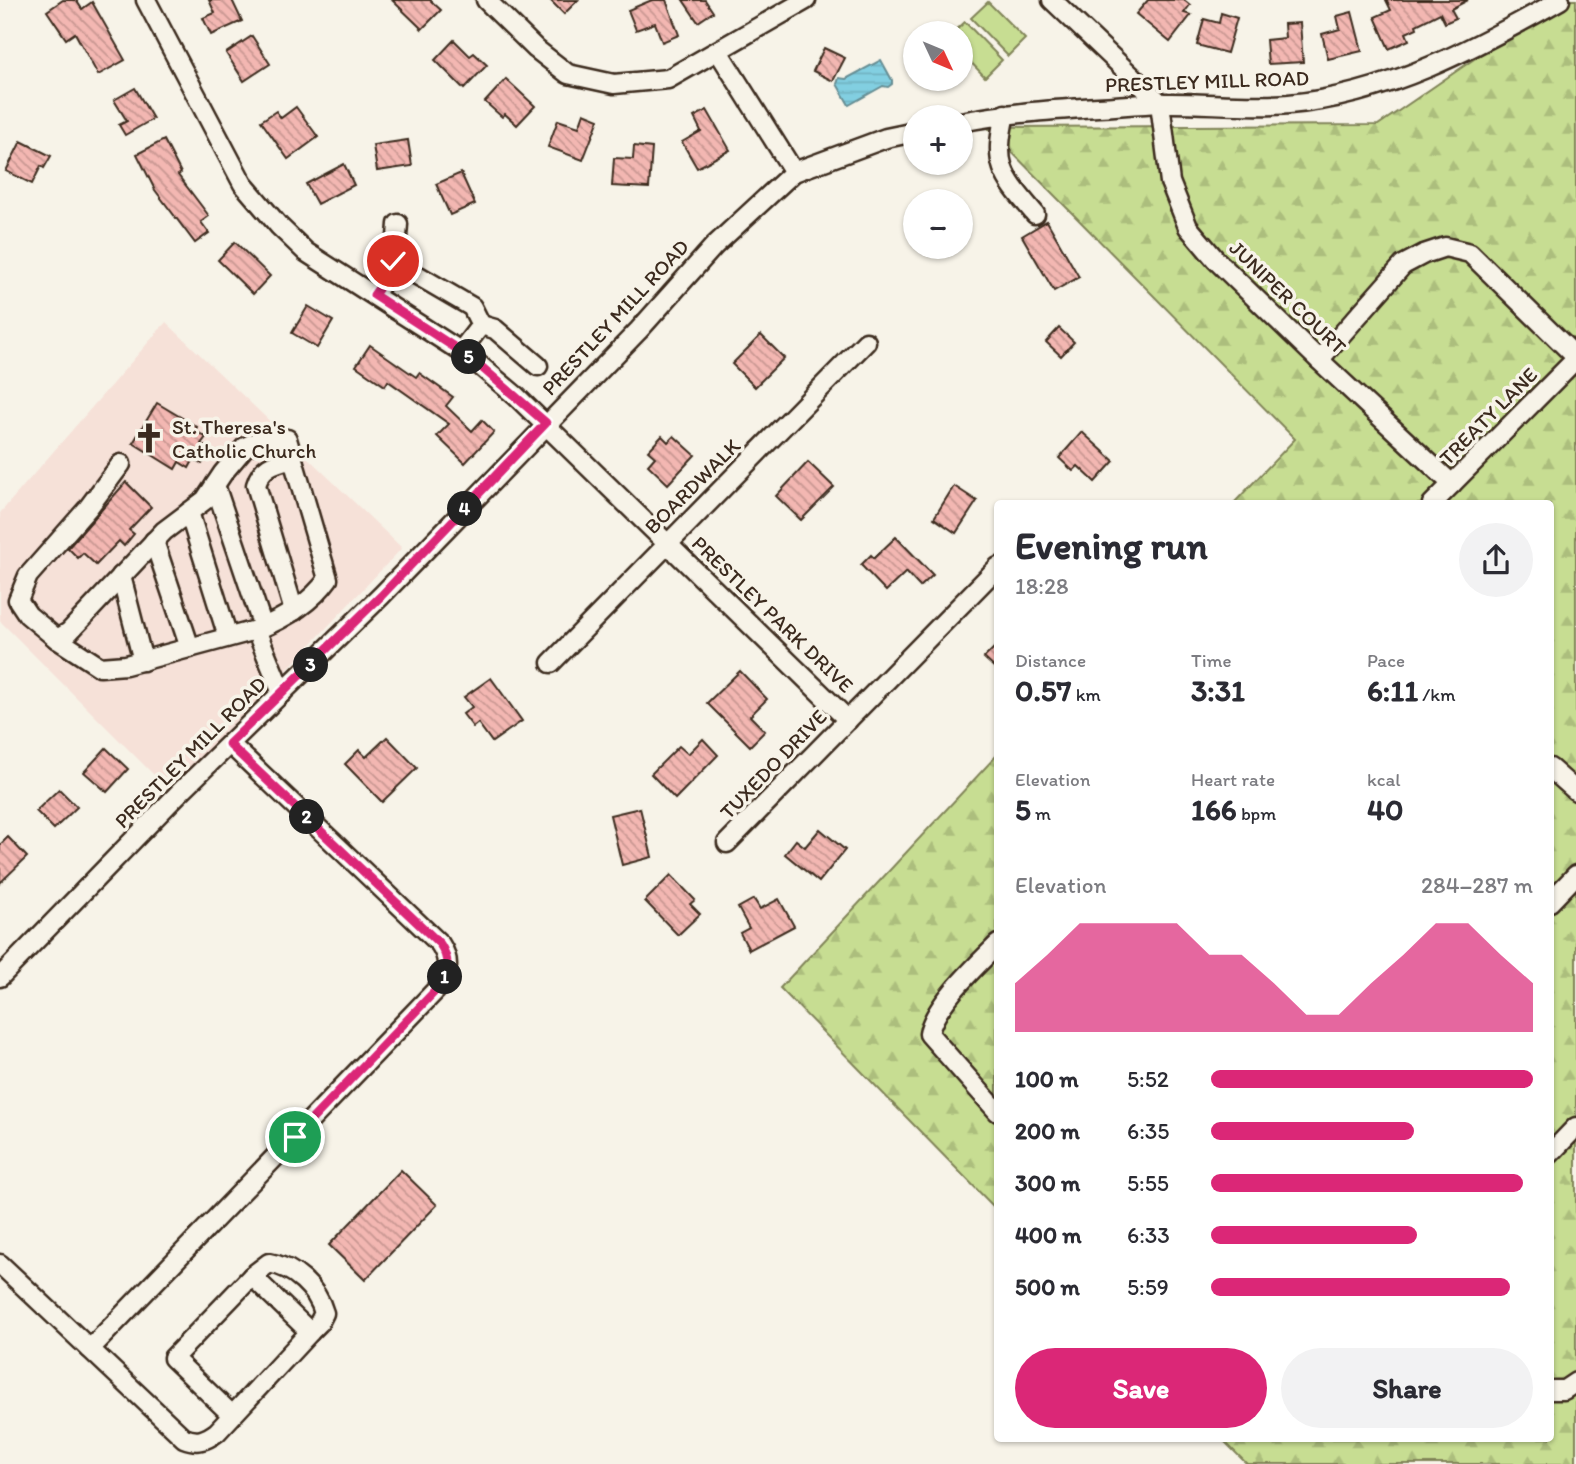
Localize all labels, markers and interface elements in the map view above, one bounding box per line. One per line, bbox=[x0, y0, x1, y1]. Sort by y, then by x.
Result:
north arrow bbox=[903, 21, 973, 91]
map controls bbox=[903, 21, 973, 259]
street label: PRESTLEY MILL ROAD bbox=[1105, 65, 1309, 97]
button: + bbox=[903, 105, 973, 175]
button: − bbox=[903, 189, 973, 259]
pin bbox=[363, 231, 423, 291]
street label: PRESTLEY MILL ROAD bbox=[536, 234, 694, 400]
street label: JUNIPER COURT bbox=[1224, 235, 1352, 359]
icon: check bbox=[374, 242, 412, 280]
pin: 5 bbox=[452, 340, 486, 374]
text: 5 bbox=[464, 345, 473, 368]
street label: TREATY LANE bbox=[1434, 362, 1542, 470]
place label: St. Theresa's Catholic Church bbox=[172, 414, 317, 463]
church icon: St. Theresa's Catholic Church bbox=[132, 421, 166, 455]
street label: BOARDWALK bbox=[639, 433, 745, 539]
pin: 4 bbox=[448, 491, 482, 526]
text: 4 bbox=[459, 497, 470, 520]
text: Evening run bbox=[1015, 523, 1208, 569]
button: share bbox=[1459, 523, 1533, 597]
street label: PRESTLEY PARK DRIVE bbox=[687, 530, 859, 698]
text: 18:28 bbox=[1015, 572, 1069, 600]
pin: 3 bbox=[294, 648, 328, 682]
text: Distance bbox=[1015, 649, 1086, 672]
text: Time bbox=[1191, 649, 1232, 672]
text: Pace bbox=[1367, 649, 1405, 672]
text: 3 bbox=[305, 653, 316, 676]
street label: PRESTLEY MILL ROAD bbox=[109, 671, 271, 833]
text: 0.57 bbox=[1015, 672, 1072, 709]
text: 3:31 bbox=[1191, 672, 1245, 709]
text: 6:11 bbox=[1367, 672, 1418, 709]
text: km bbox=[1072, 683, 1101, 706]
text: /km bbox=[1418, 683, 1455, 706]
street label: TUXEDO DRIVE bbox=[714, 704, 832, 824]
text: Elevation bbox=[1015, 768, 1091, 791]
text: Heart rate bbox=[1191, 768, 1275, 791]
text: kcal bbox=[1367, 768, 1401, 791]
text: 5 bbox=[1015, 791, 1031, 828]
text: 166 bbox=[1191, 791, 1237, 828]
text: 40 bbox=[1367, 791, 1404, 828]
pin: 2 bbox=[290, 800, 324, 834]
text: m bbox=[1031, 802, 1051, 825]
text: bpm bbox=[1237, 802, 1276, 825]
text: 2 bbox=[302, 805, 312, 828]
text: Elevation bbox=[1015, 871, 1106, 899]
text: 284–287 m bbox=[1421, 871, 1533, 899]
pin: 1 bbox=[428, 960, 462, 995]
text: 1 bbox=[440, 965, 449, 988]
text: 100 m bbox=[1015, 1065, 1079, 1093]
text: 5:52 bbox=[1127, 1065, 1169, 1093]
pin bbox=[265, 1107, 325, 1167]
text: 200 m bbox=[1015, 1117, 1080, 1145]
text: 6:35 bbox=[1127, 1117, 1169, 1145]
icon: arrive bbox=[276, 1118, 314, 1156]
text: 300 m bbox=[1015, 1169, 1080, 1197]
text: 5:55 bbox=[1127, 1169, 1169, 1197]
text: 400 m bbox=[1015, 1221, 1082, 1249]
text: 6:33 bbox=[1127, 1221, 1170, 1249]
text: 500 m bbox=[1015, 1273, 1080, 1301]
text: 5:59 bbox=[1127, 1273, 1169, 1301]
button: Save bbox=[1015, 1348, 1267, 1428]
button: Share bbox=[1281, 1348, 1533, 1428]

